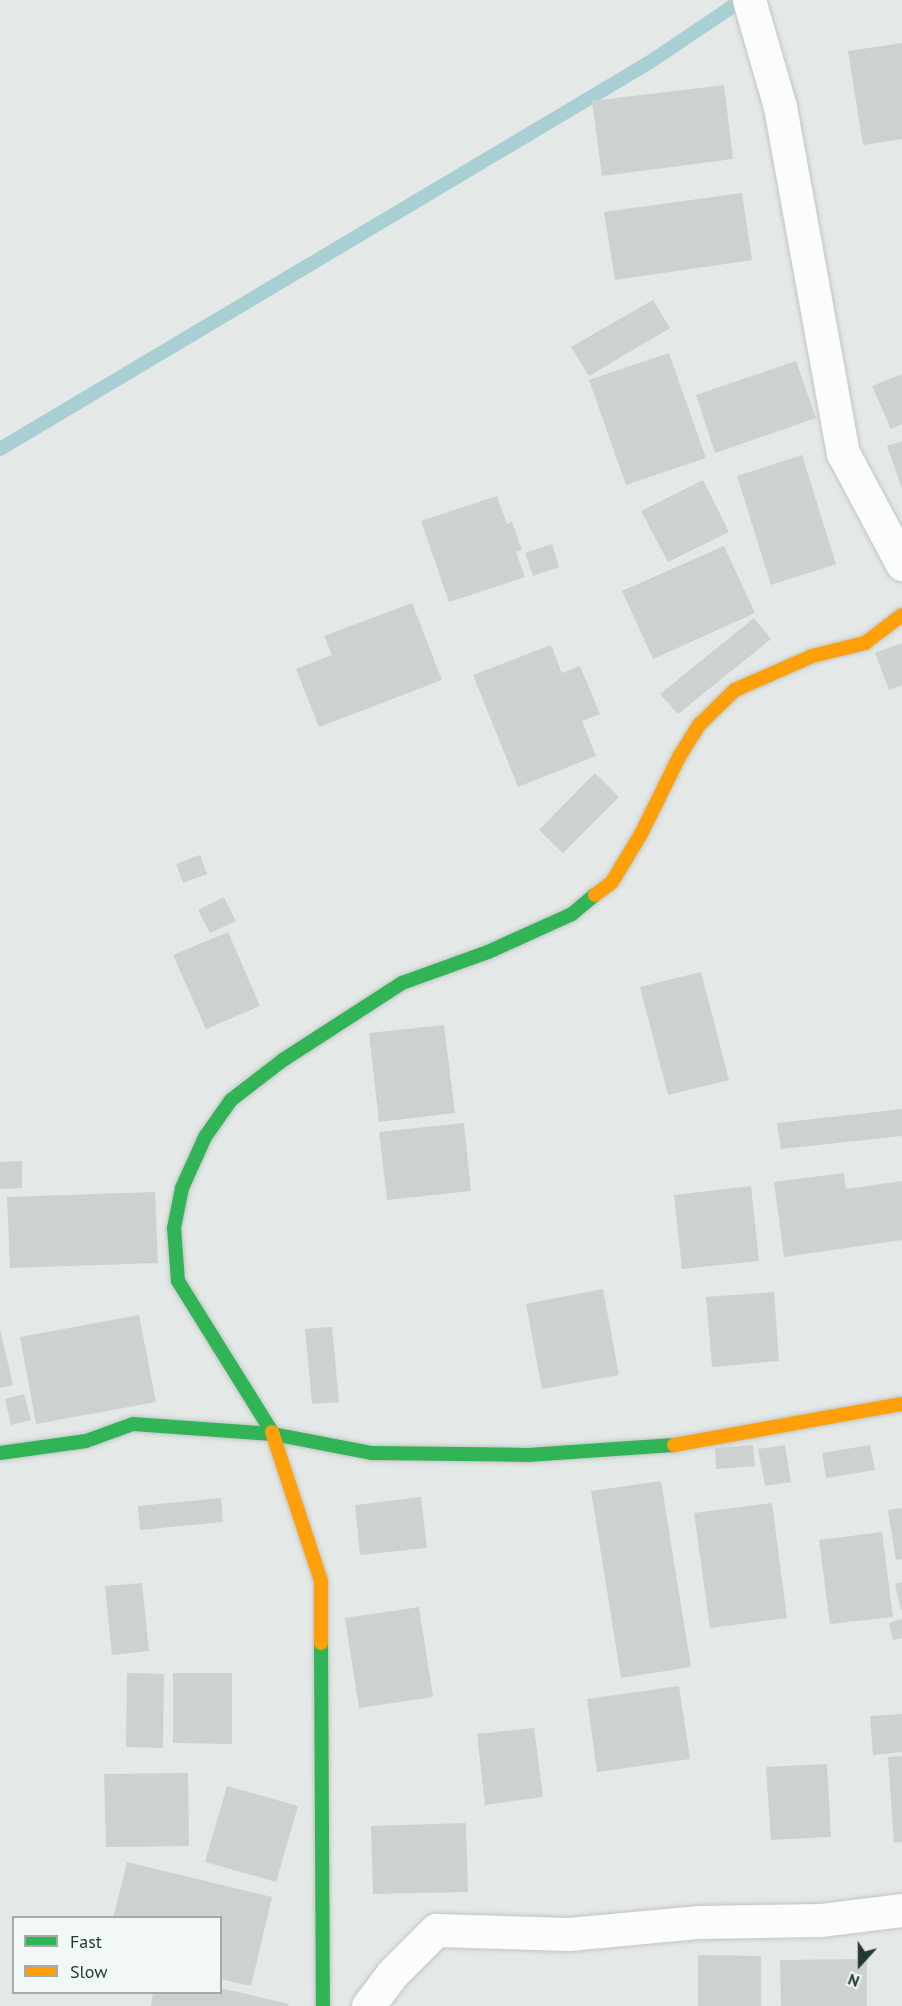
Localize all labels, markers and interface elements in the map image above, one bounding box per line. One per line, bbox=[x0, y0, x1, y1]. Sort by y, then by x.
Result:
legend bbox=[12, 1916, 222, 1994]
text: Fast bbox=[70, 1930, 102, 1953]
north arrow bbox=[830, 1934, 890, 1994]
text: Slow bbox=[70, 1960, 108, 1983]
text: N bbox=[845, 1970, 862, 1992]

